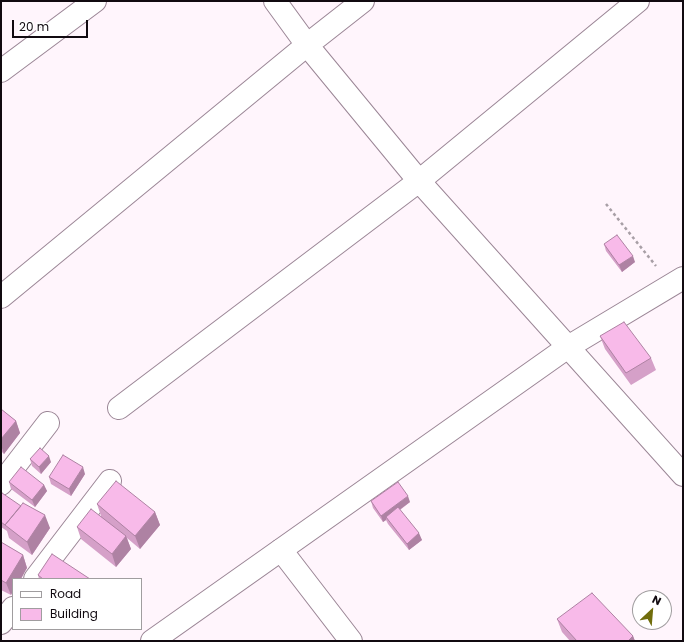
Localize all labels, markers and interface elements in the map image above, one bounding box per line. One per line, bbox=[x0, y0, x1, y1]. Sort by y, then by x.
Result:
scale bar bbox=[14, 12, 90, 38]
text: 20 m bbox=[19, 18, 49, 35]
legend bbox=[12, 578, 142, 630]
text: Road bbox=[50, 585, 81, 602]
north arrow bbox=[632, 590, 672, 630]
text: N bbox=[650, 591, 664, 609]
text: Building bbox=[50, 605, 98, 622]

